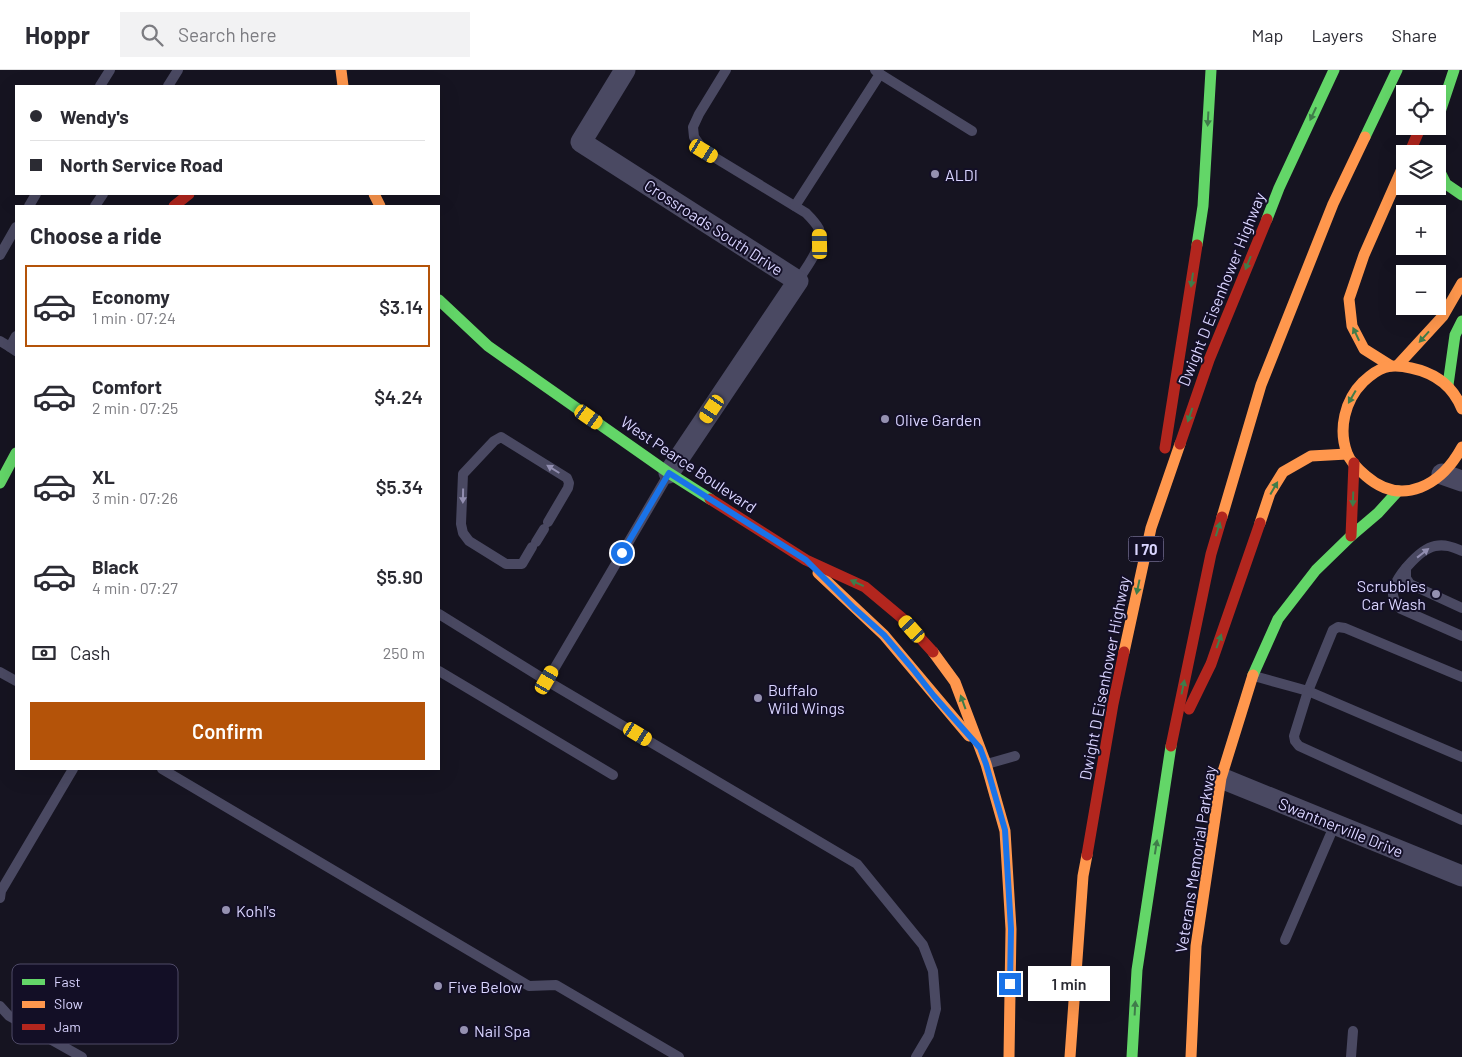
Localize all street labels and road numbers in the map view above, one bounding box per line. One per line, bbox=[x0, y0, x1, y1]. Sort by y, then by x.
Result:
street label: Crossroads South Drive bbox=[641, 175, 787, 279]
street label: Dwight D Eisenhower Highway bbox=[1173, 189, 1269, 389]
street label: West Pearce Boulevard bbox=[618, 412, 760, 516]
road number: I 70 bbox=[1128, 536, 1164, 562]
street label: Dwight D Eisenhower Highway bbox=[1075, 574, 1133, 782]
street label: Veterans Memorial Parkway bbox=[1171, 763, 1219, 954]
street label: Swantnerville Drive bbox=[1276, 793, 1406, 861]

